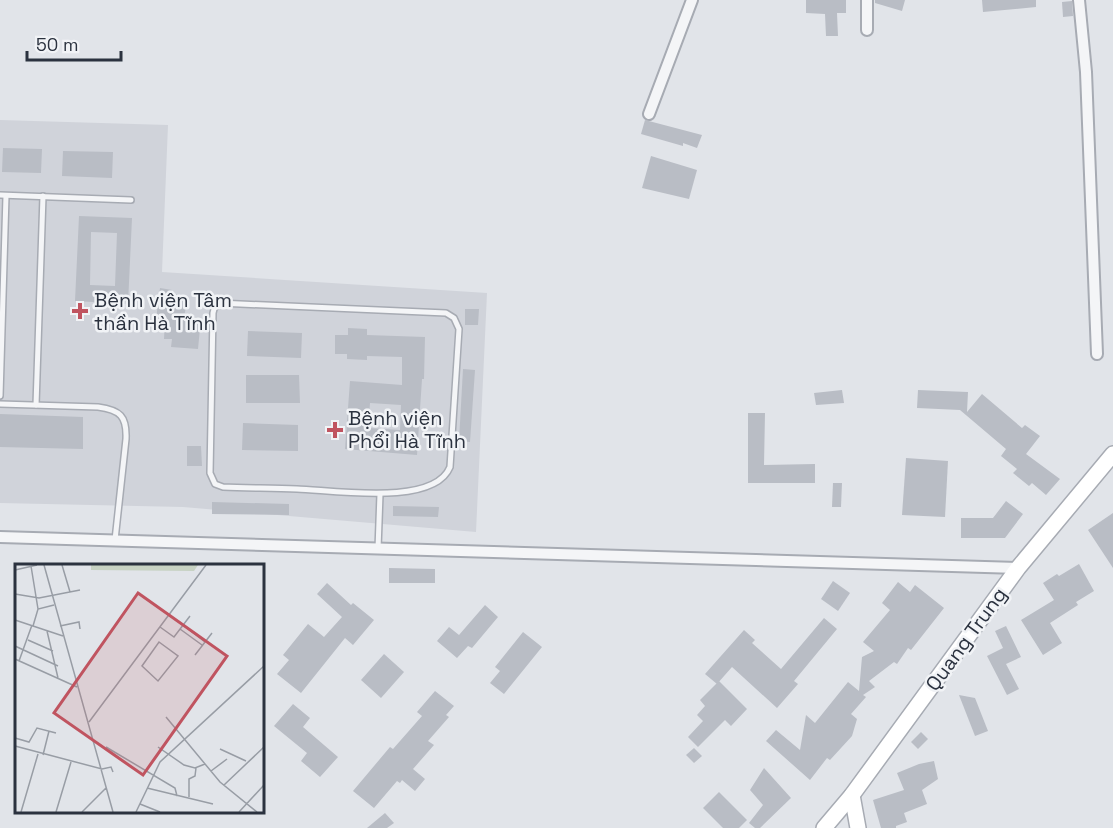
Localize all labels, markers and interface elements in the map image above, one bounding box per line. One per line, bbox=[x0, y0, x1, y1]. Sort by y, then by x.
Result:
scale bar bbox=[27, 24, 122, 62]
text: 50 m bbox=[36, 33, 78, 56]
place label: Bệnh viện Tâm thần Hà Tĩnh bbox=[94, 287, 232, 336]
marker: Bệnh viện Tâm thần Hà Tĩnh bbox=[71, 302, 89, 320]
place label: Bệnh viện Phổi Hà Tĩnh bbox=[348, 405, 466, 454]
marker: Bệnh viện Phổi Hà Tĩnh bbox=[326, 421, 344, 439]
inset map bbox=[15, 564, 264, 813]
street label: Quang Trung bbox=[920, 582, 1012, 696]

